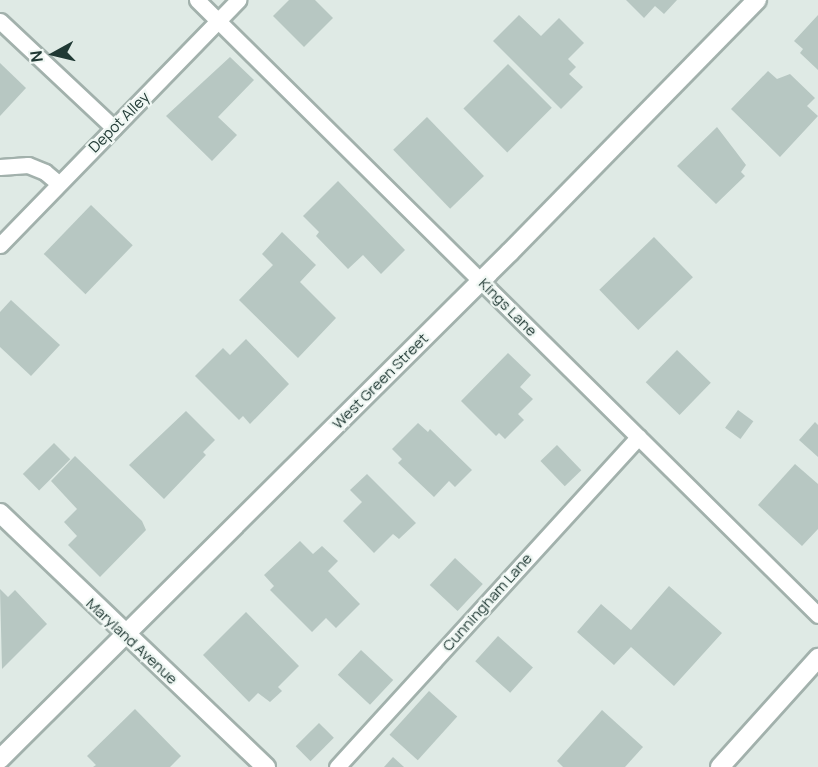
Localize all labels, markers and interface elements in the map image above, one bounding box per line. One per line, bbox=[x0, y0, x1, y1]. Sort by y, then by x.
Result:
north arrow bbox=[24, 24, 84, 84]
text: N bbox=[24, 49, 48, 64]
street label: Depot Alley bbox=[85, 88, 153, 156]
street label: Kings Lane bbox=[475, 274, 541, 340]
street label: West Green Street bbox=[328, 329, 432, 433]
street label: Cunningham Lane bbox=[438, 549, 536, 655]
street label: Maryland Avenue bbox=[83, 594, 181, 688]

